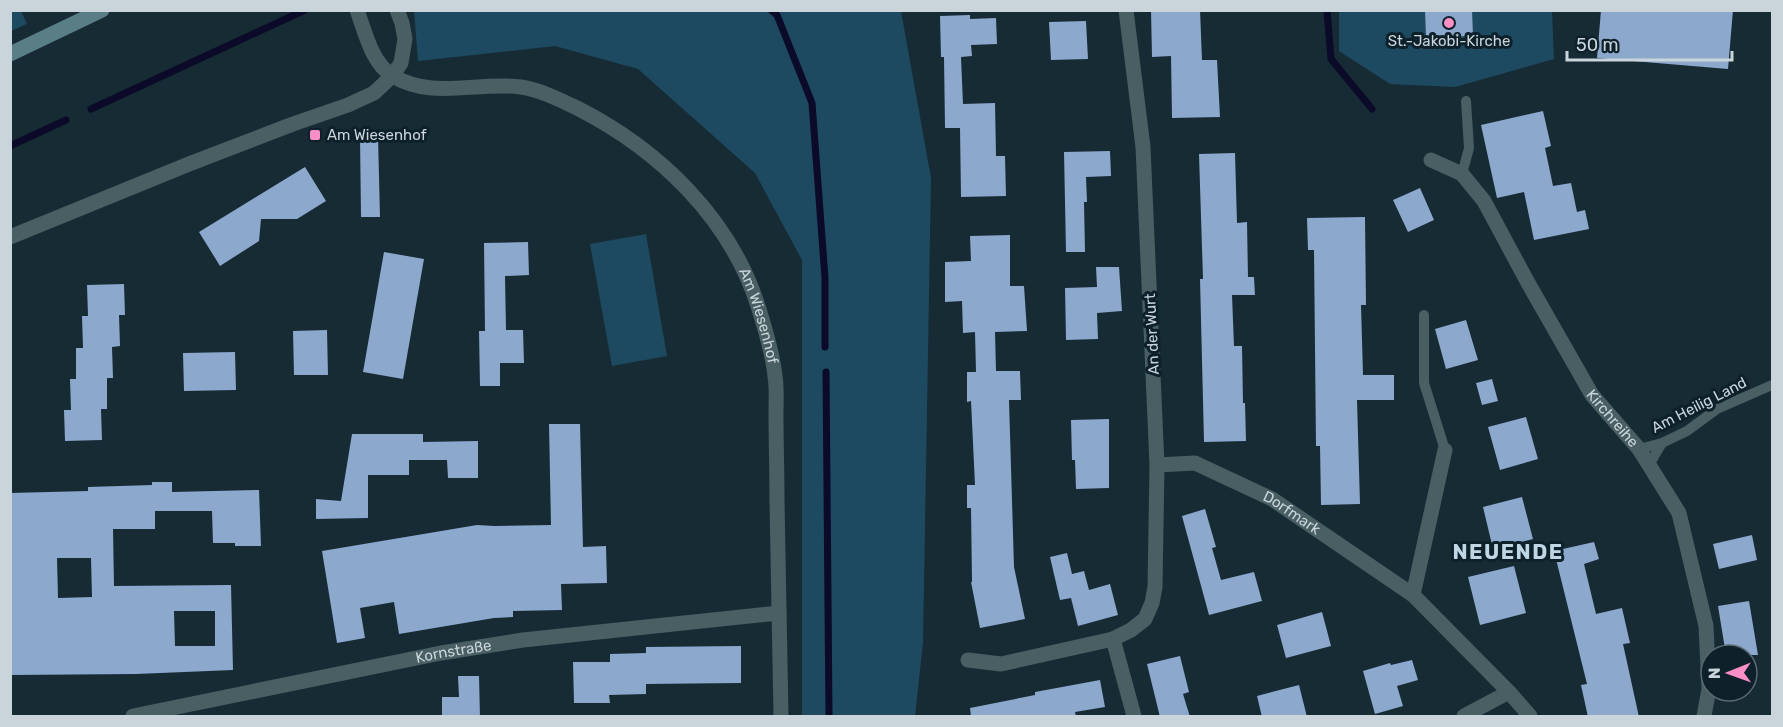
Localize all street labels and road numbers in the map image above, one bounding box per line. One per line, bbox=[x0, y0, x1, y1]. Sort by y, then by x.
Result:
street label: Am Wiesenhof bbox=[735, 265, 782, 365]
street label: An der Wurt bbox=[1141, 293, 1163, 375]
street label: Am Heilig Land bbox=[1648, 373, 1750, 437]
street label: Kirchreihe bbox=[1582, 386, 1642, 451]
street label: Dorfmark bbox=[1260, 487, 1324, 538]
street label: Kornstraße bbox=[414, 636, 493, 667]

